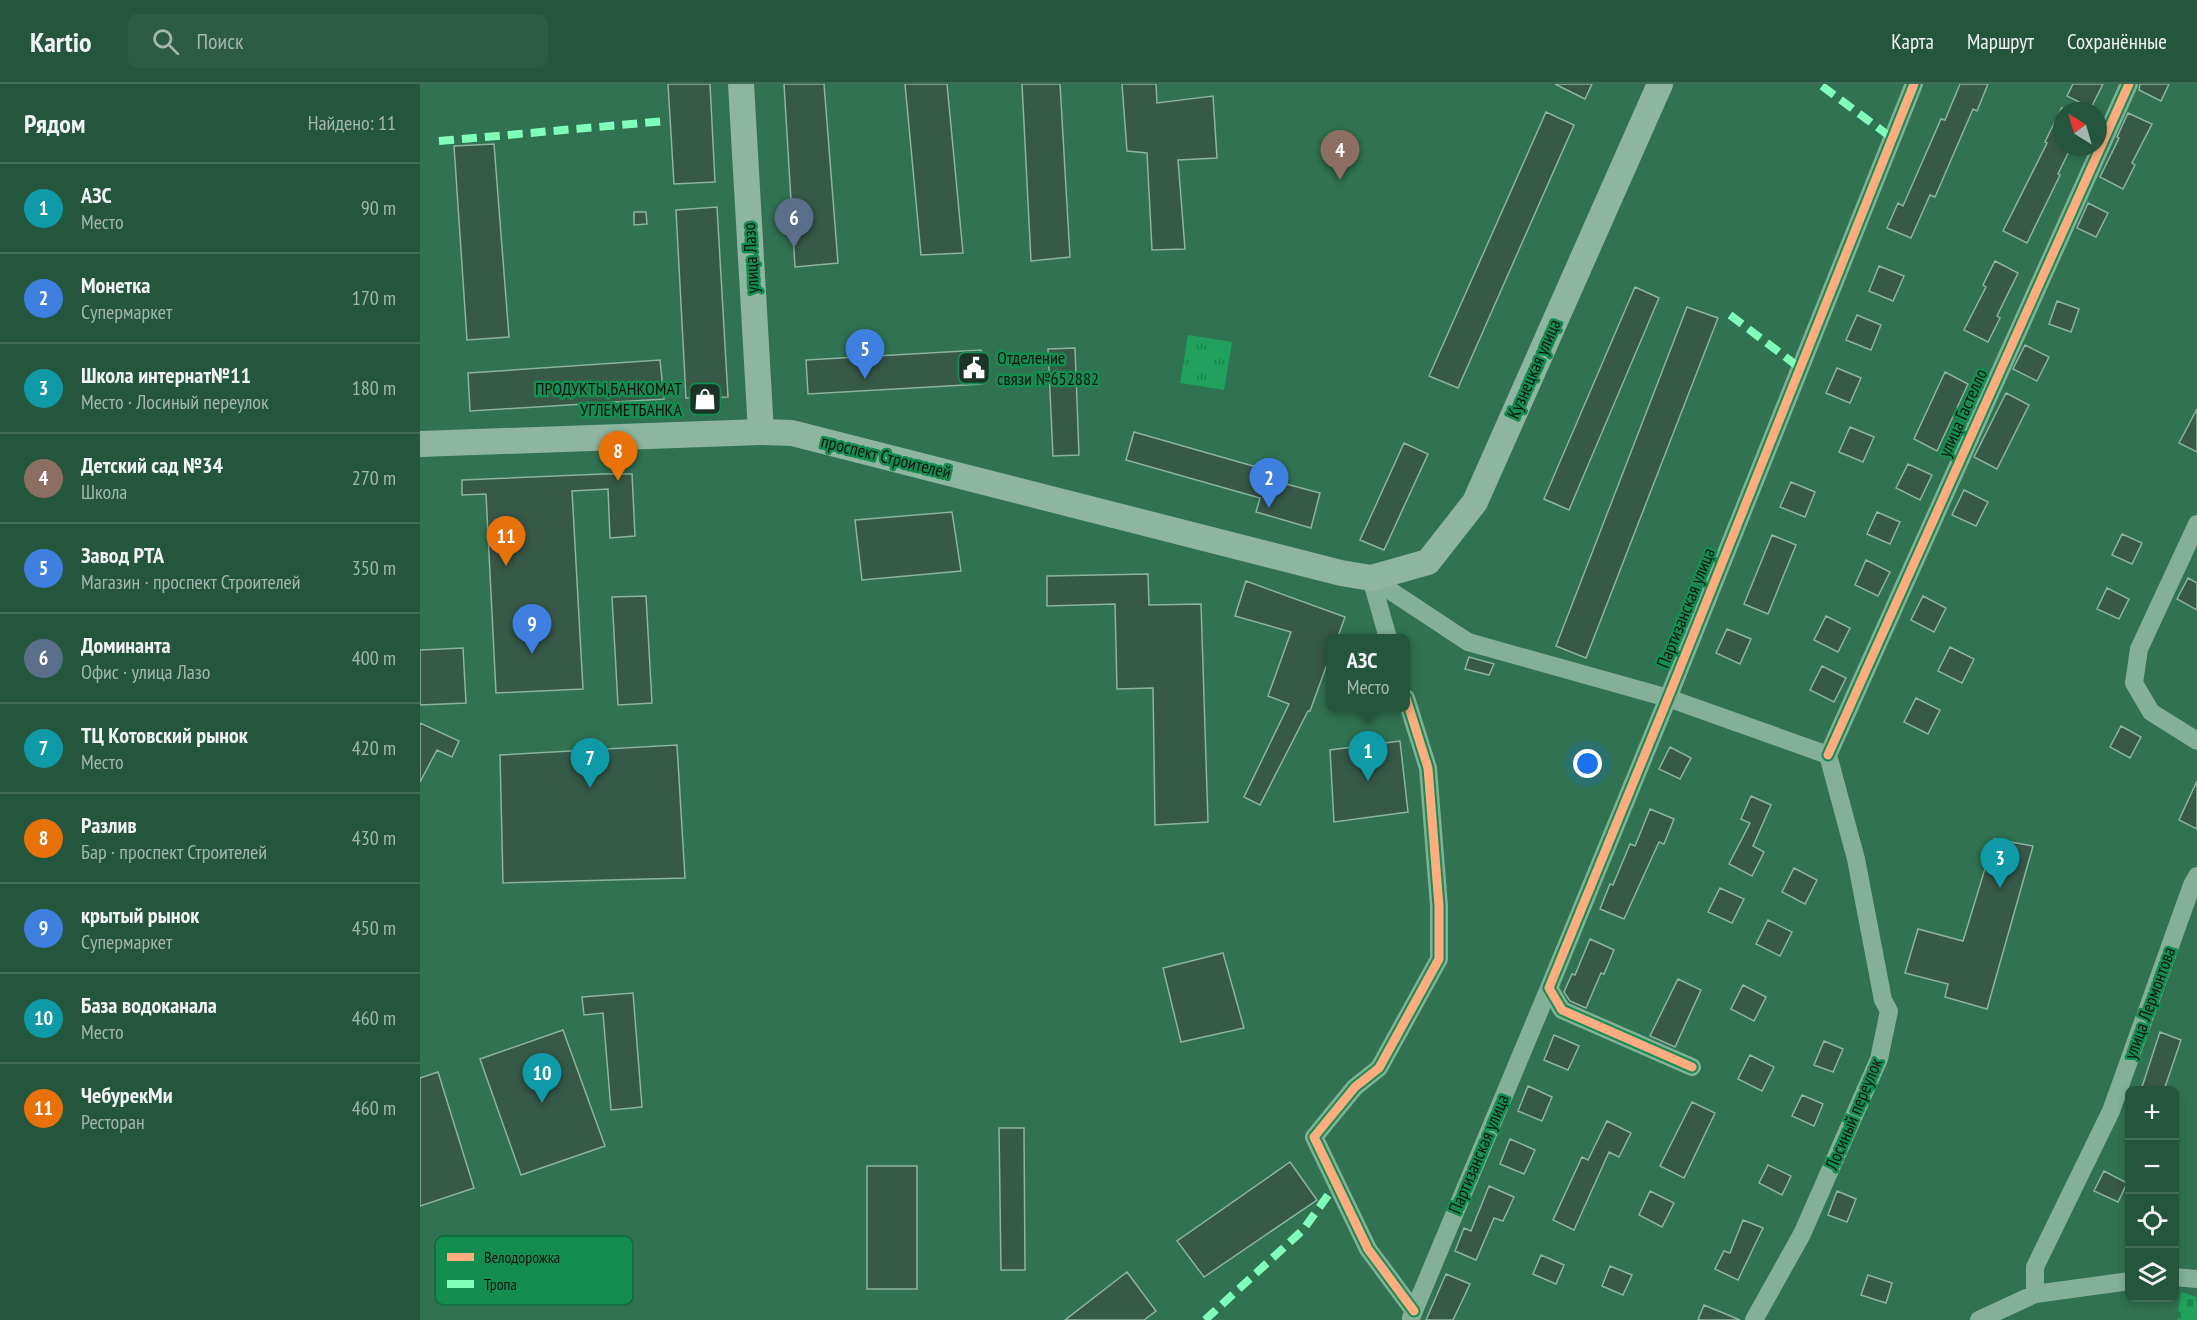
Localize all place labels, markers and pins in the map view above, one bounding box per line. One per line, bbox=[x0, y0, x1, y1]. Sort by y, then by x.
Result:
pin: 4 bbox=[1320, 130, 1360, 180]
pin: 6 bbox=[774, 198, 814, 248]
pin: 5 bbox=[846, 330, 884, 379]
place label: Отделение связи №652882 bbox=[997, 346, 1099, 390]
public building icon: Отделение связи №652882 bbox=[956, 350, 992, 386]
place label: ПРОДУКТЫ,БАНКОМАТ УГЛЕМЕТБАНКА bbox=[535, 377, 682, 421]
shop icon: ПРОДУКТЫ,БАНКОМАТ УГЛЕМЕТБАНКА bbox=[687, 381, 723, 417]
pin: 8 bbox=[598, 432, 638, 481]
pin: 2 bbox=[1250, 458, 1288, 508]
pin: 11 bbox=[486, 516, 526, 566]
pin: 9 bbox=[512, 604, 552, 654]
pin: 1 bbox=[1348, 732, 1388, 781]
pin: 7 bbox=[570, 738, 610, 788]
pin: 3 bbox=[1980, 838, 2020, 888]
pin: 10 bbox=[522, 1054, 562, 1103]

